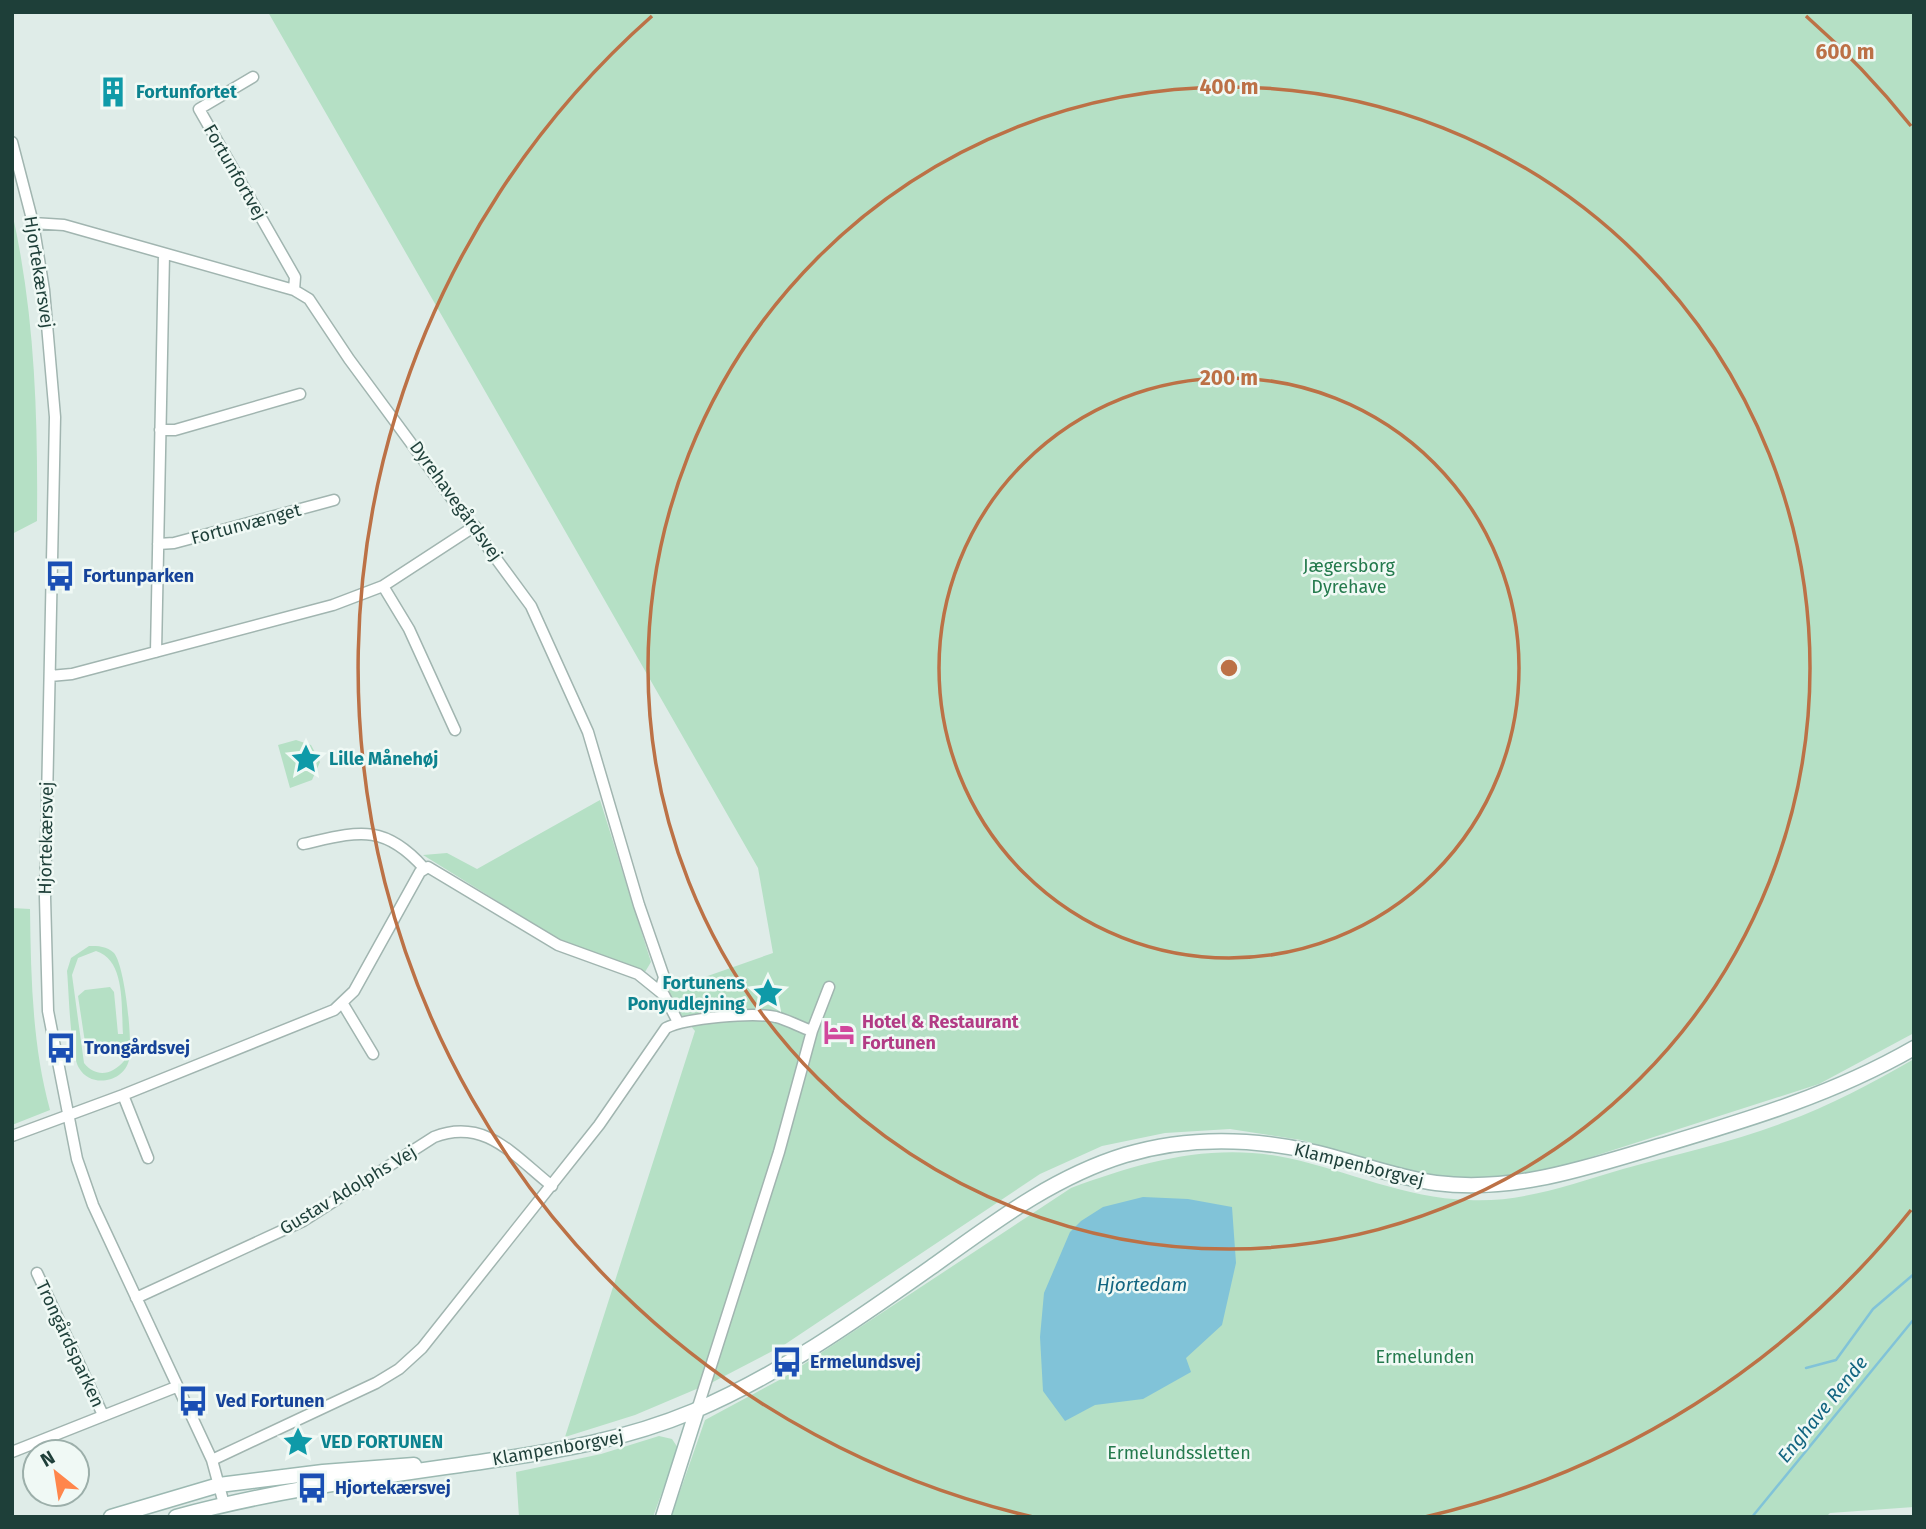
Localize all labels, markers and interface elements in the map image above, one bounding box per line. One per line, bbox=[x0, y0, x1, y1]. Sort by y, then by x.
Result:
text: 600 m bbox=[1815, 39, 1875, 65]
text: 400 m bbox=[1199, 74, 1259, 100]
building icon: Fortunfortet bbox=[96, 75, 130, 109]
place label: Fortunfortet bbox=[136, 81, 238, 103]
street label: Fortunfortvej bbox=[199, 120, 271, 224]
street label: Hjortekærsvej bbox=[19, 214, 59, 330]
text: 200 m bbox=[1200, 365, 1258, 391]
street label: Dyrehavegårdsvej bbox=[405, 437, 507, 565]
street label: Fortunvænget bbox=[189, 499, 304, 549]
park label: Jægersborg Dyrehave bbox=[1303, 555, 1396, 598]
bus stop icon: Fortunparken bbox=[43, 559, 77, 593]
place label: Fortunparken bbox=[83, 565, 194, 587]
centre of rings bbox=[1217, 656, 1241, 680]
place icon: Lille Månehøj bbox=[289, 742, 323, 776]
place label: Lille Månehøj bbox=[329, 748, 438, 770]
street label: Hjortekærsvej bbox=[34, 781, 58, 895]
place label: Fortunens Ponyudlejning bbox=[628, 972, 745, 1015]
place icon: Fortunens Ponyudlejning bbox=[751, 976, 785, 1010]
place label: Hotel & Restaurant Fortunen bbox=[862, 1011, 1020, 1054]
hotel icon: Hotel & Restaurant Fortunen bbox=[822, 1015, 856, 1049]
bus stop icon: Trongårdsvej bbox=[44, 1031, 78, 1065]
place label: Trongårdsvej bbox=[84, 1037, 190, 1059]
street label: Klampenborgvej bbox=[1292, 1138, 1426, 1192]
street label: Gustav Adolphs Vej bbox=[276, 1141, 420, 1239]
water label: Hjortedam bbox=[1097, 1273, 1187, 1296]
street label: Trongårdsparken bbox=[31, 1277, 109, 1411]
bus stop icon: Ermelundsvej bbox=[770, 1345, 804, 1379]
park label: Ermelunden bbox=[1375, 1346, 1475, 1368]
place label: Ermelundsvej bbox=[810, 1351, 921, 1373]
water label: Enghave Rende bbox=[1772, 1351, 1872, 1467]
bus stop icon: Ved Fortunen bbox=[176, 1384, 210, 1418]
place label: Ved Fortunen bbox=[215, 1390, 325, 1412]
place icon: VED FORTUNEN bbox=[281, 1425, 315, 1459]
street label: Klampenborgvej bbox=[491, 1426, 625, 1470]
place label: VED FORTUNEN bbox=[320, 1431, 443, 1453]
north arrow bbox=[21, 1438, 91, 1508]
park label: Ermelundssletten bbox=[1107, 1442, 1251, 1464]
text: N bbox=[37, 1446, 59, 1472]
bus stop icon: Hjortekærsvej bbox=[295, 1471, 329, 1505]
place label: Hjortekærsvej bbox=[335, 1477, 451, 1499]

